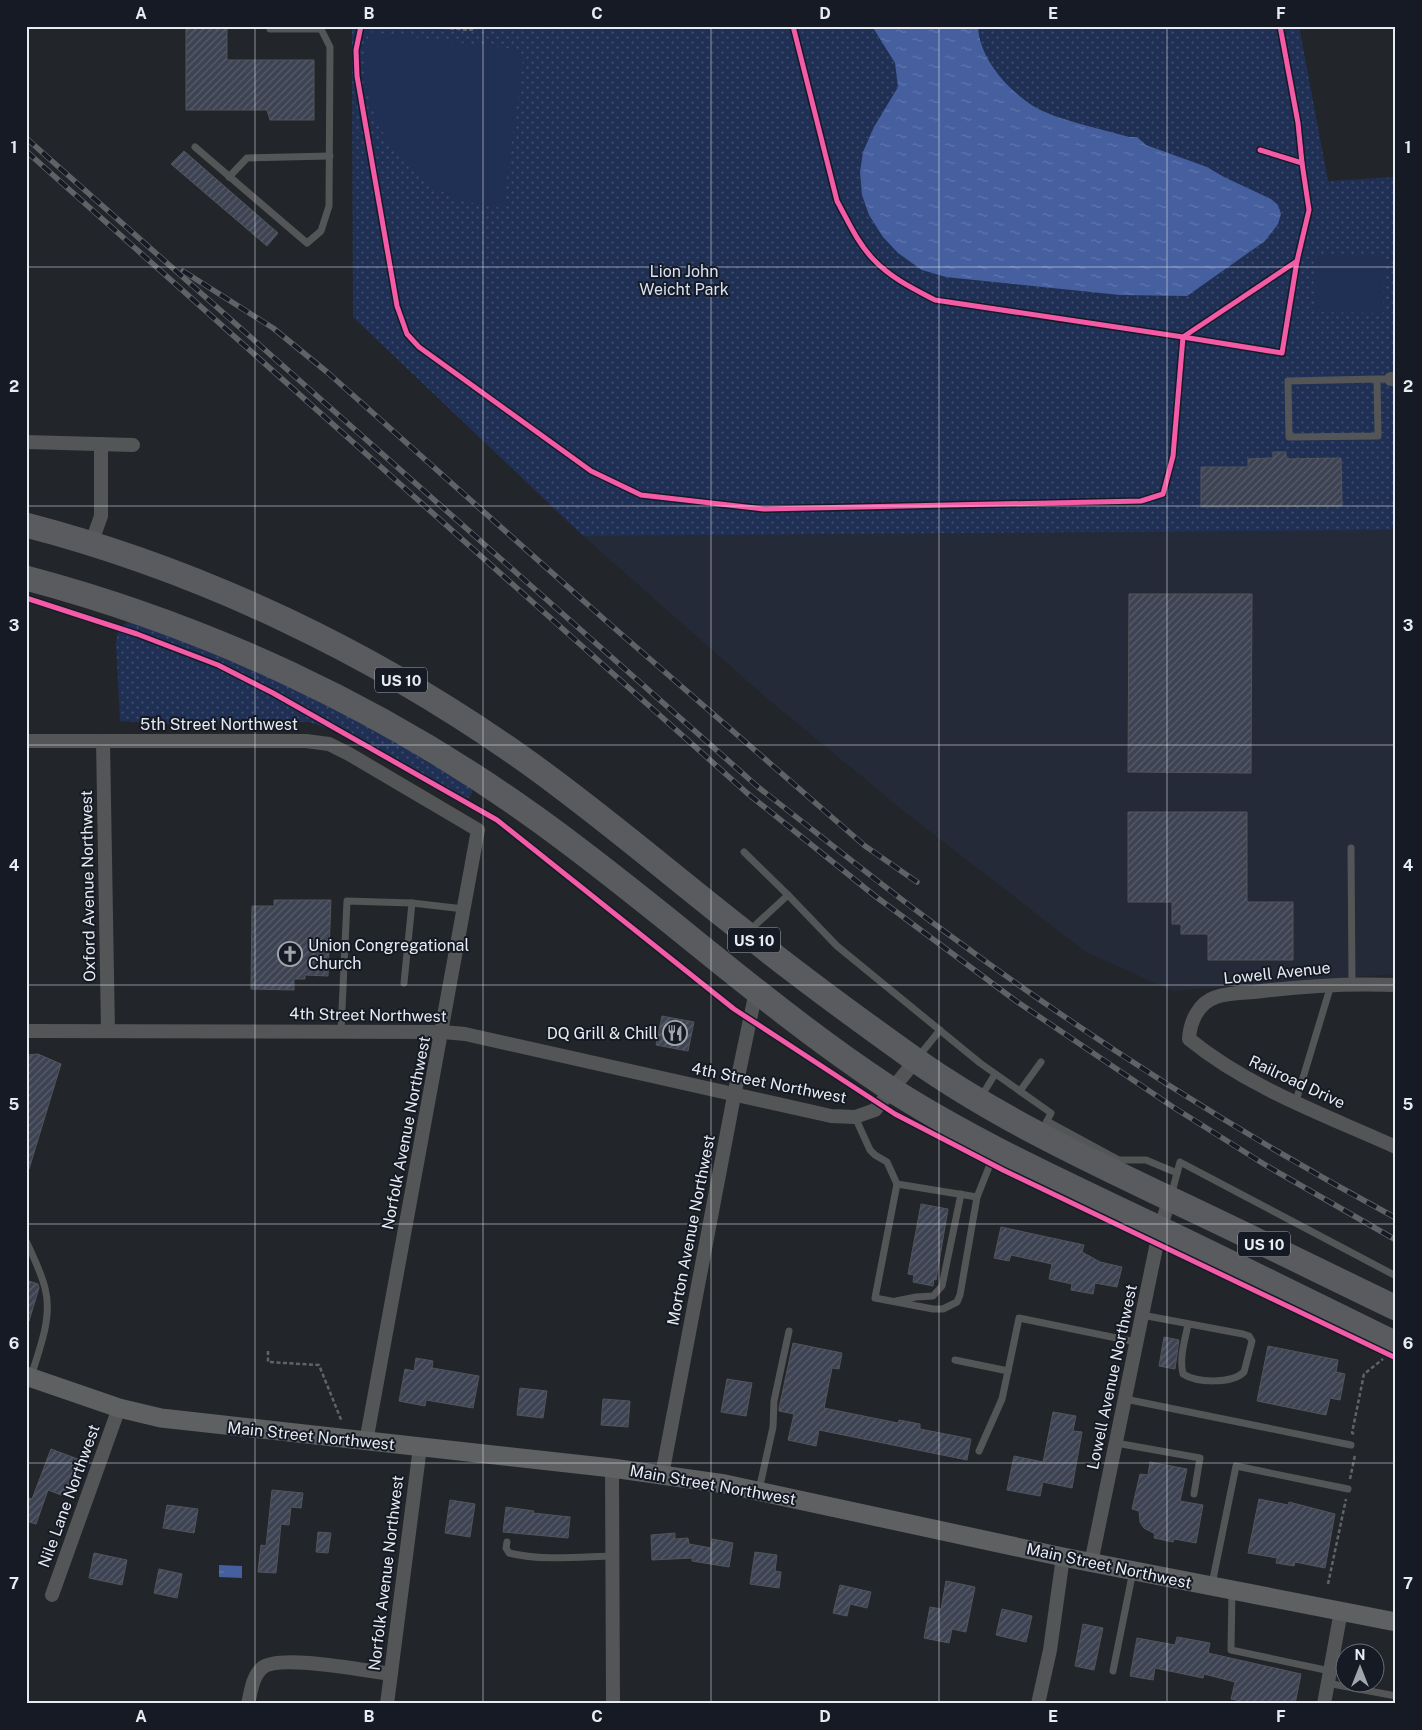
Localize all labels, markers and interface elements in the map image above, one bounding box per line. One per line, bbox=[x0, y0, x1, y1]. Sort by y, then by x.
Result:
text: A bbox=[135, 4, 147, 23]
text: B bbox=[364, 4, 375, 23]
text: C bbox=[591, 4, 603, 23]
text: D bbox=[819, 4, 831, 23]
text: E bbox=[1048, 4, 1058, 23]
text: F bbox=[1276, 4, 1286, 23]
text: 1 bbox=[11, 138, 17, 157]
text: 1 bbox=[1405, 138, 1411, 157]
park label: Lion John Weicht Park bbox=[639, 262, 729, 299]
text: 2 bbox=[9, 377, 19, 396]
text: 2 bbox=[1403, 377, 1413, 396]
text: 3 bbox=[9, 616, 19, 635]
text: 3 bbox=[1403, 616, 1413, 635]
road number: US 10 bbox=[375, 668, 427, 692]
street label: 5th Street Northwest bbox=[140, 715, 298, 734]
street label: Oxford Avenue Northwest bbox=[77, 790, 99, 982]
text: 4 bbox=[9, 856, 20, 875]
text: 4 bbox=[1403, 856, 1414, 875]
road number: US 10 bbox=[728, 928, 780, 952]
place label: Union Congregational Church bbox=[308, 936, 469, 973]
church icon: Union Congregational Church bbox=[277, 941, 303, 967]
street label: Lowell Avenue bbox=[1223, 958, 1331, 988]
street label: 4th Street Northwest bbox=[289, 1004, 447, 1026]
restaurant icon: DQ Grill & Chill bbox=[662, 1020, 688, 1046]
place label: DQ Grill & Chill bbox=[547, 1024, 658, 1043]
street label: Norfolk Avenue Northwest bbox=[378, 1035, 434, 1231]
street label: Railroad Drive bbox=[1246, 1051, 1348, 1113]
street label: 4th Street Northwest bbox=[690, 1059, 848, 1107]
text: 5 bbox=[9, 1095, 20, 1114]
text: 5 bbox=[1403, 1095, 1414, 1114]
street label: Morton Avenue Northwest bbox=[663, 1133, 719, 1327]
road number: US 10 bbox=[1238, 1232, 1290, 1256]
street label: Lowell Avenue Northwest bbox=[1083, 1283, 1141, 1471]
text: 6 bbox=[9, 1334, 19, 1353]
text: 6 bbox=[1403, 1334, 1413, 1353]
street label: Main Street Northwest bbox=[226, 1418, 396, 1454]
street label: Nile Lane Northwest bbox=[34, 1422, 104, 1570]
street label: Main Street Northwest bbox=[628, 1461, 798, 1509]
street label: Norfolk Avenue Northwest bbox=[365, 1474, 407, 1672]
street label: Main Street Northwest bbox=[1025, 1539, 1193, 1593]
text: 7 bbox=[9, 1574, 19, 1593]
text: 7 bbox=[1403, 1574, 1413, 1593]
north arrow bbox=[1334, 1642, 1384, 1692]
text: N bbox=[1355, 1647, 1365, 1663]
text: A bbox=[135, 1707, 147, 1726]
text: B bbox=[364, 1707, 375, 1726]
text: C bbox=[591, 1707, 603, 1726]
text: D bbox=[819, 1707, 831, 1726]
text: E bbox=[1048, 1707, 1058, 1726]
text: F bbox=[1276, 1707, 1286, 1726]

